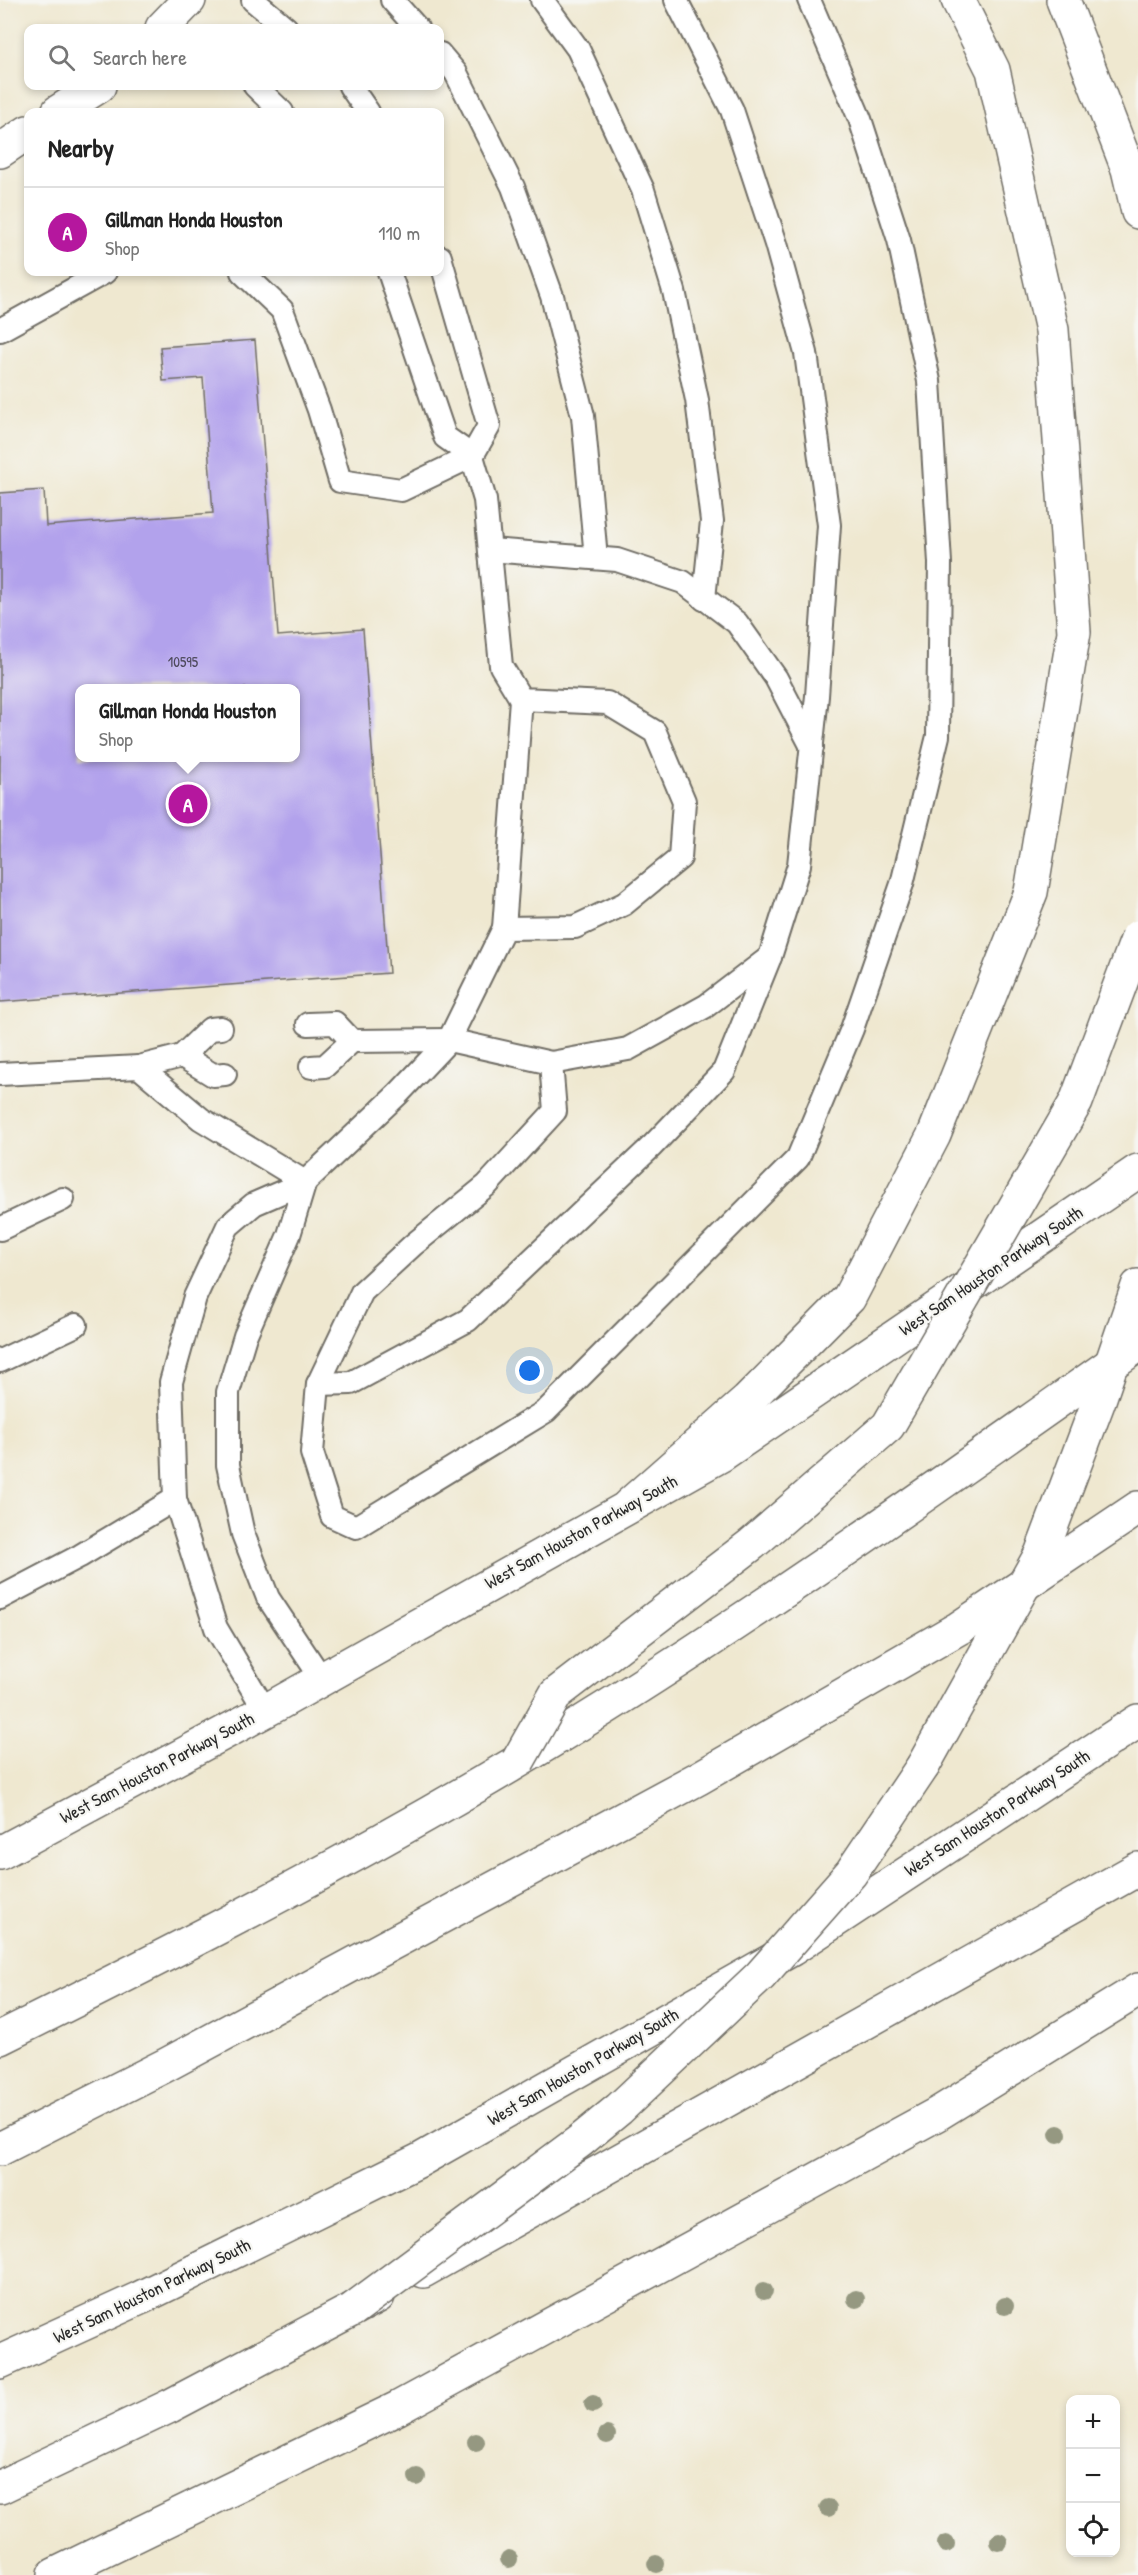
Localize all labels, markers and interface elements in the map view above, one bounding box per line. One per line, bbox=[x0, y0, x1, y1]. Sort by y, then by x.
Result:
search box bbox=[24, 24, 444, 90]
icon: search bbox=[45, 41, 78, 74]
text: Search here bbox=[93, 42, 187, 72]
text: Nearby bbox=[48, 130, 114, 165]
text: Gillman Honda Houston bbox=[105, 204, 283, 234]
text: A bbox=[63, 219, 72, 246]
text: 110 m bbox=[378, 219, 420, 246]
text: Shop bbox=[105, 234, 139, 261]
house number: 10595 bbox=[168, 651, 199, 672]
popup bbox=[75, 684, 300, 762]
text: Gillman Honda Houston bbox=[99, 695, 276, 725]
text: Shop bbox=[99, 725, 133, 752]
pin: A bbox=[168, 782, 207, 826]
street label: West Sam Houston Parkway South bbox=[894, 1199, 1088, 1341]
your location bbox=[515, 1356, 544, 1385]
street label: West Sam Houston Parkway South bbox=[480, 1468, 682, 1595]
street label: West Sam Houston Parkway South bbox=[55, 1706, 259, 1829]
street label: West Sam Houston Parkway South bbox=[899, 1743, 1095, 1882]
street label: West Sam Houston Parkway South bbox=[483, 2001, 683, 2132]
street label: West Sam Houston Parkway South bbox=[49, 2232, 255, 2349]
map controls bbox=[1066, 2395, 1120, 2557]
button: + bbox=[1066, 2395, 1120, 2449]
button: − bbox=[1066, 2449, 1120, 2503]
button: locate bbox=[1066, 2503, 1120, 2557]

